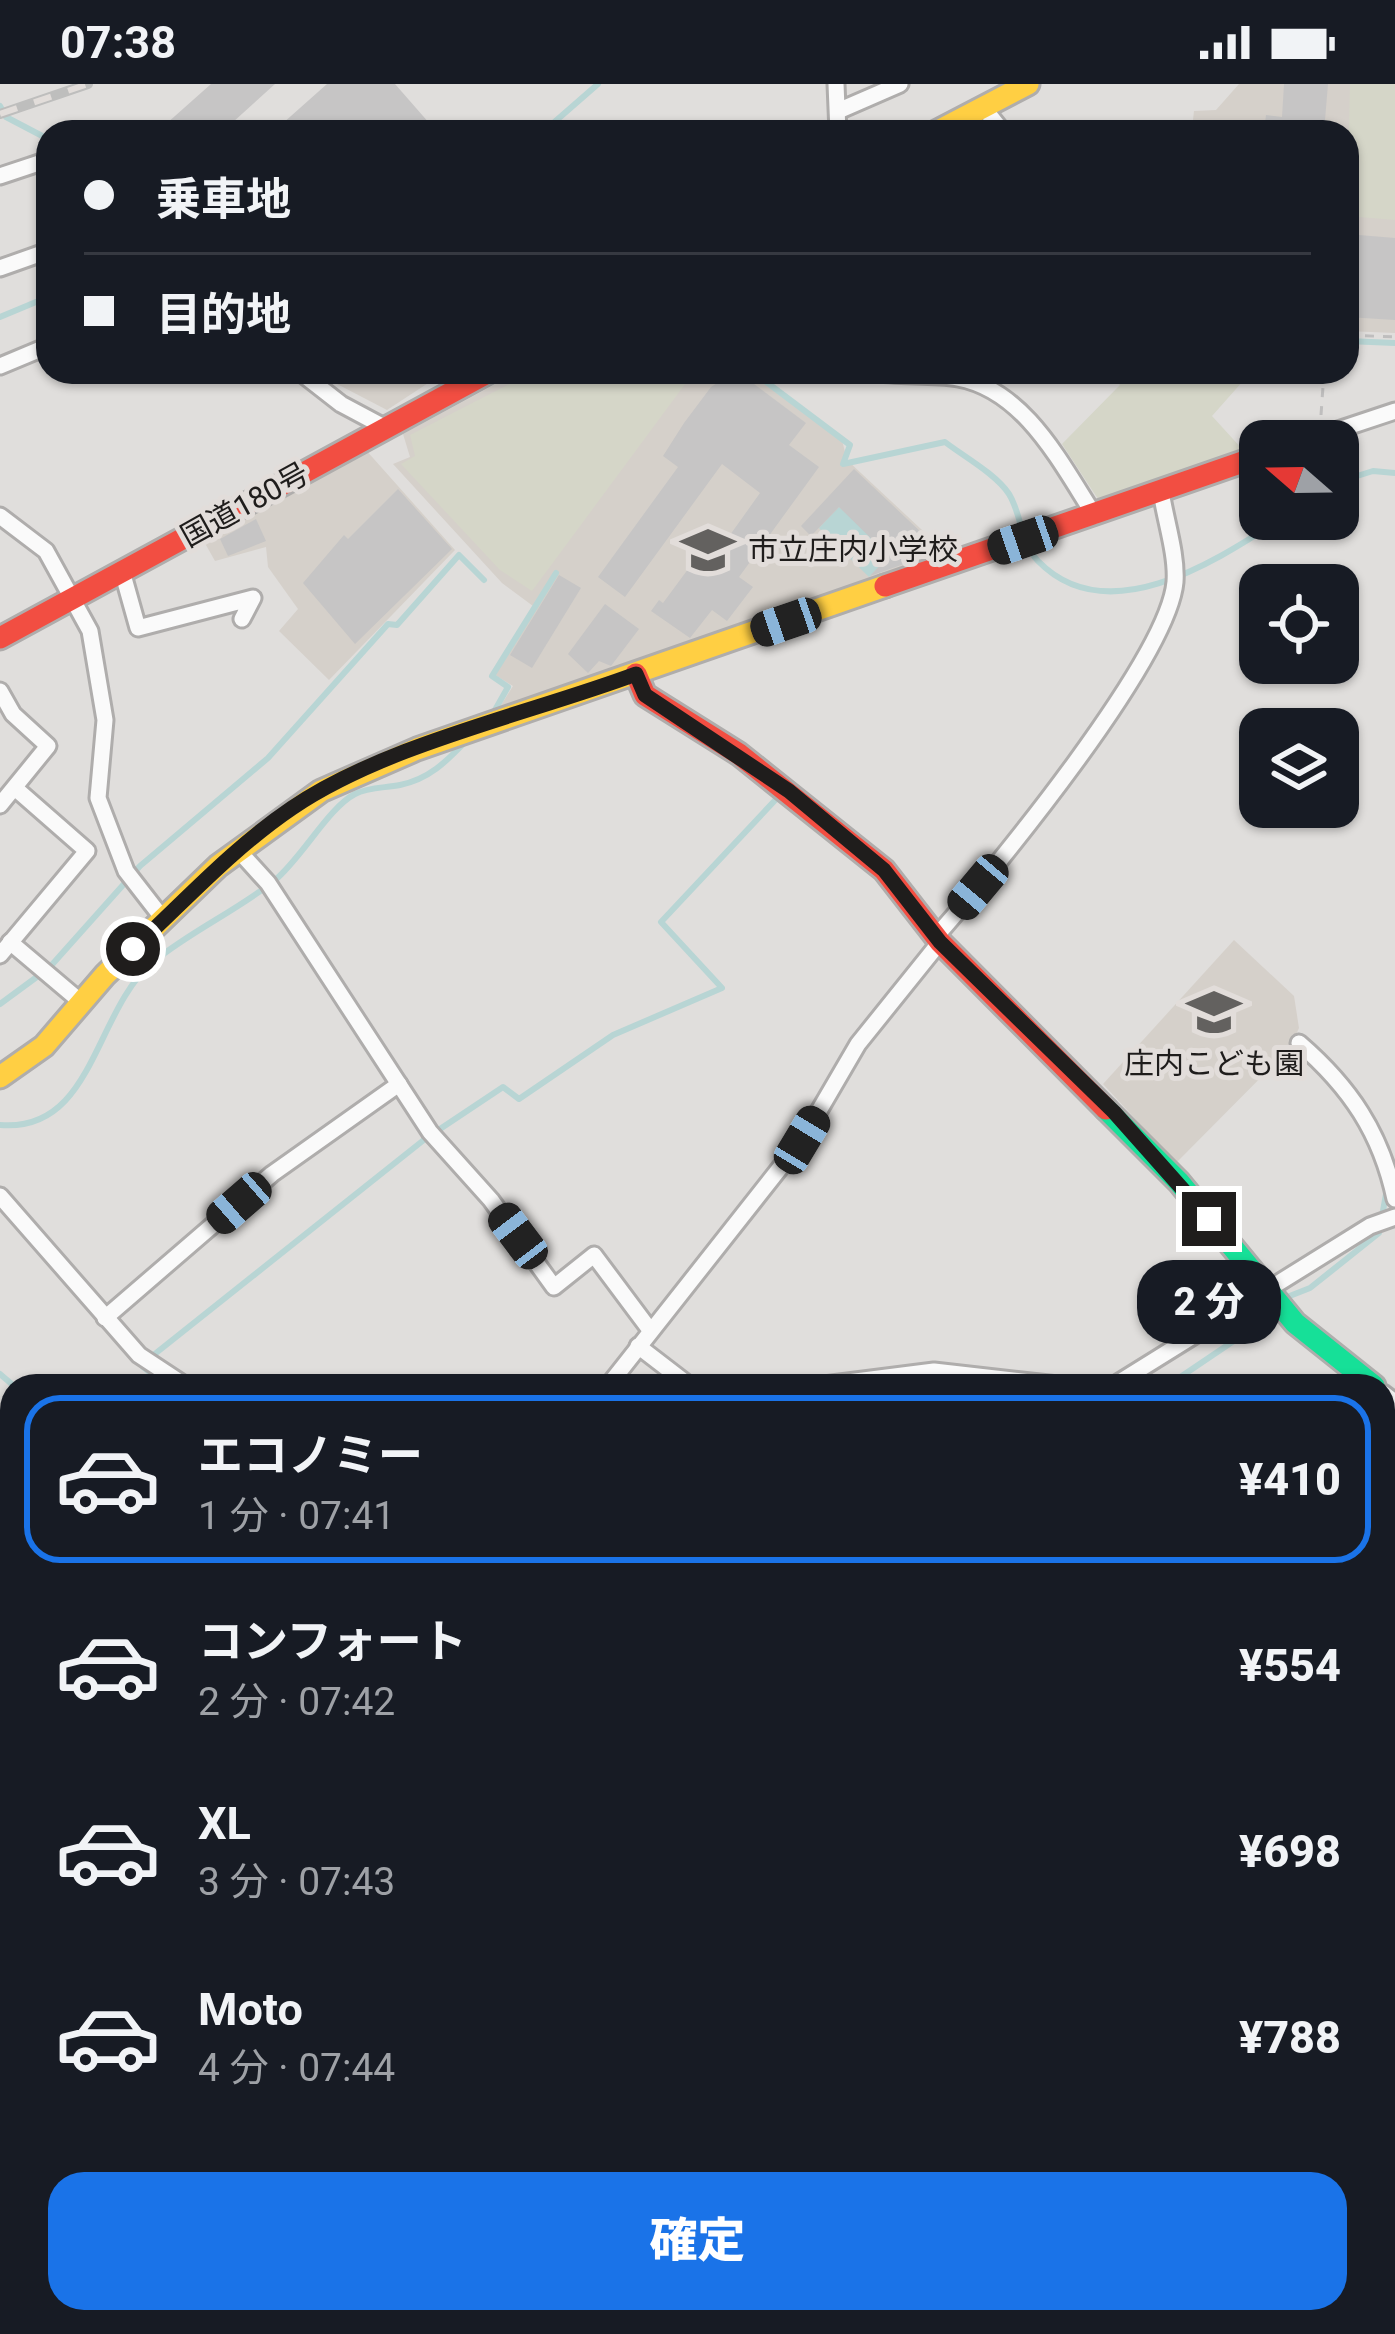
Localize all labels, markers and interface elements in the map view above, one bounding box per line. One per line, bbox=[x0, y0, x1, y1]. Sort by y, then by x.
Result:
text: 07:38 bbox=[60, 16, 176, 69]
text: 乗車地 bbox=[156, 173, 291, 226]
text: 目的地 bbox=[156, 288, 291, 341]
north arrow bbox=[1239, 420, 1359, 540]
map controls bbox=[1239, 420, 1359, 828]
street label: 国道180号 bbox=[175, 455, 315, 554]
car bbox=[983, 511, 1063, 569]
school or university icon: 市立庄内小学校 bbox=[679, 521, 737, 579]
place label: 市立庄内小学校 bbox=[748, 532, 958, 567]
button: locate bbox=[1239, 564, 1359, 684]
car bbox=[746, 593, 826, 651]
button: layers bbox=[1239, 708, 1359, 828]
car bbox=[941, 848, 1015, 926]
route start bbox=[106, 922, 160, 976]
school or university icon: 庄内こども園 bbox=[1185, 983, 1243, 1041]
place label: 庄内こども園 bbox=[1124, 1046, 1304, 1081]
car bbox=[768, 1100, 836, 1180]
car bbox=[200, 1166, 278, 1240]
route end bbox=[1182, 1192, 1236, 1246]
car bbox=[482, 1196, 554, 1276]
callout: 2 分 bbox=[1137, 1261, 1281, 1345]
text: 2 分 bbox=[1173, 1279, 1245, 1325]
icon: car bbox=[54, 1425, 162, 1533]
text: エコノミー bbox=[198, 1429, 423, 1482]
text: ¥410 bbox=[1239, 1453, 1341, 1506]
text: 1 分 · 07:41 bbox=[198, 1493, 395, 1539]
icon: car bbox=[54, 1611, 162, 1719]
text: コンフォート bbox=[198, 1615, 467, 1668]
text: ¥554 bbox=[1239, 1639, 1341, 1692]
text: 2 分 · 07:42 bbox=[198, 1679, 395, 1725]
icon: car bbox=[54, 1797, 162, 1905]
text: XL bbox=[198, 1797, 251, 1850]
text: ¥698 bbox=[1239, 1825, 1341, 1878]
text: 3 分 · 07:43 bbox=[198, 1859, 395, 1905]
icon: car bbox=[54, 1983, 162, 2091]
text: Moto bbox=[198, 1983, 303, 2036]
text: ¥788 bbox=[1239, 2011, 1341, 2064]
text: 4 分 · 07:44 bbox=[198, 2045, 395, 2091]
button: 確定 bbox=[48, 2172, 1347, 2310]

